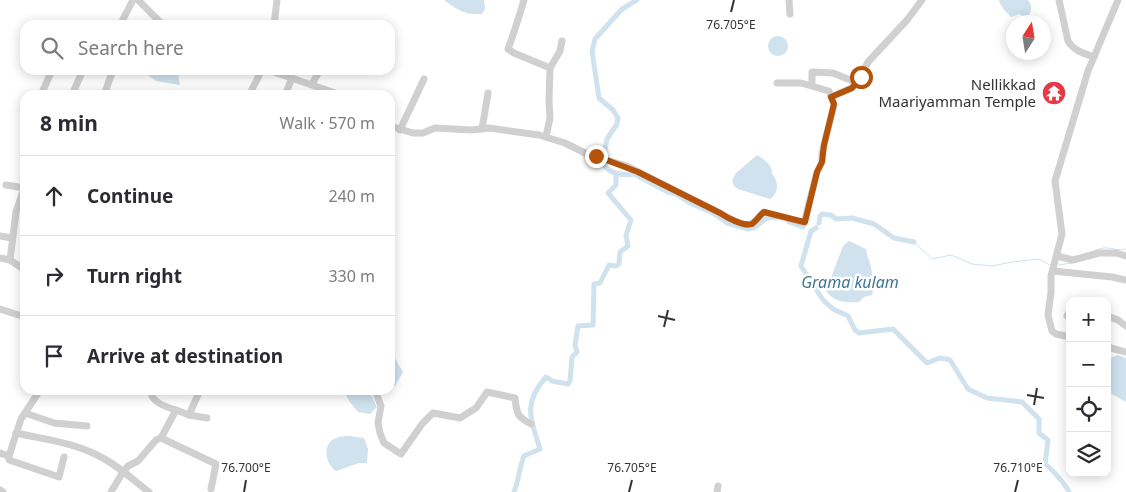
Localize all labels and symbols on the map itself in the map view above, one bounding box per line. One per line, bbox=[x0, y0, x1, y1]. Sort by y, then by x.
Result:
north arrow bbox=[1006, 15, 1051, 60]
text: 76.705°E bbox=[706, 16, 756, 33]
route start bbox=[850, 66, 873, 89]
place label: Nellikkad Maariyamman Temple bbox=[878, 74, 1036, 111]
temple icon: Nellikkad Maariyamman Temple bbox=[1041, 80, 1067, 106]
route end bbox=[585, 145, 608, 168]
water label: Grama kulam bbox=[801, 271, 899, 293]
text: 76.700°E bbox=[221, 459, 271, 476]
text: 76.705°E bbox=[607, 459, 657, 476]
text: 76.710°E bbox=[993, 459, 1043, 476]

